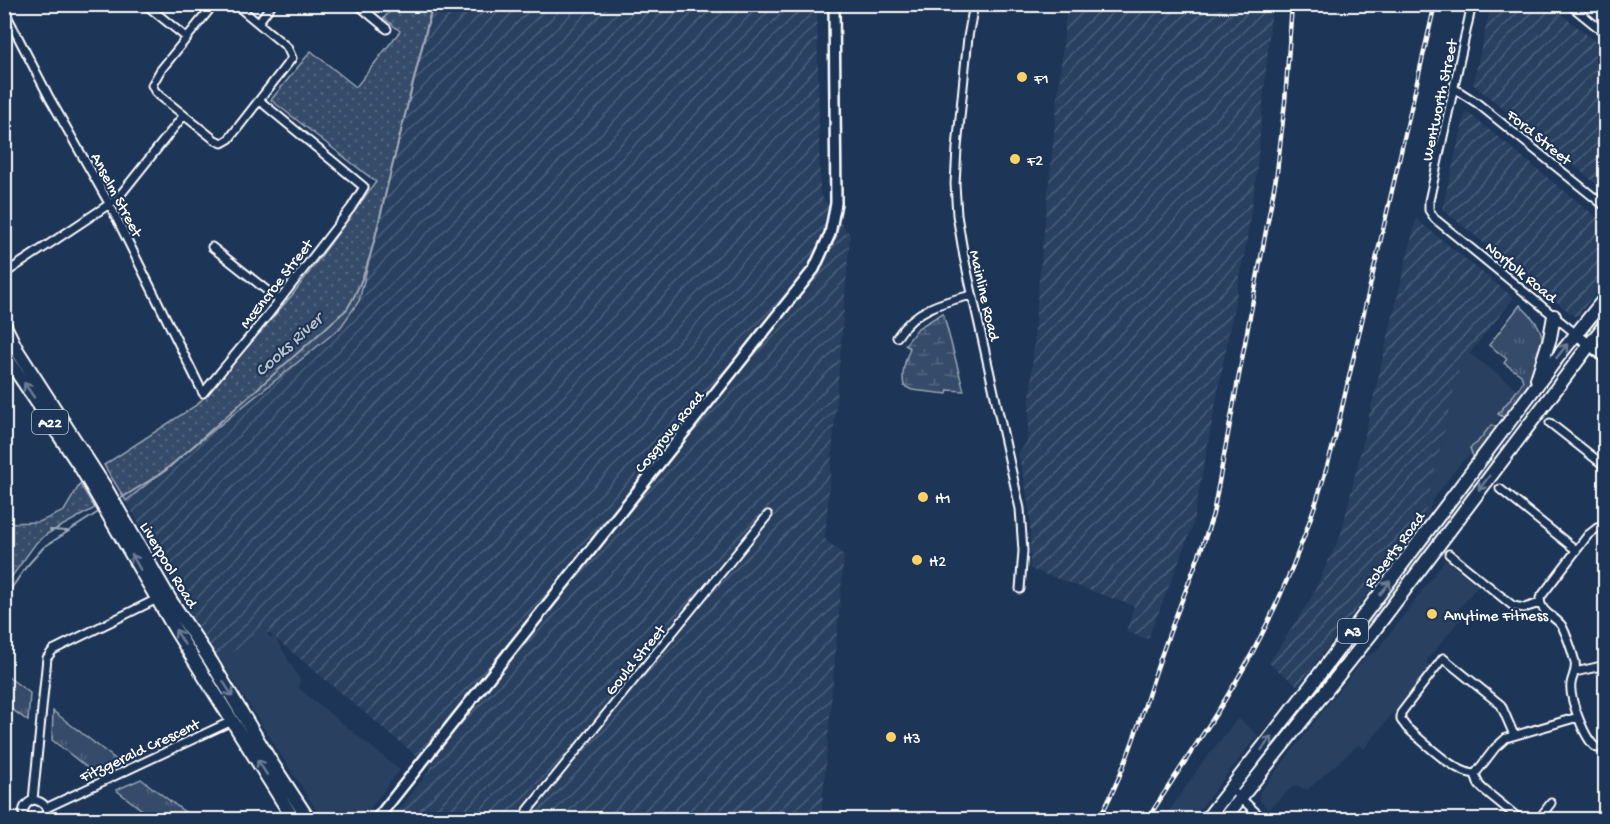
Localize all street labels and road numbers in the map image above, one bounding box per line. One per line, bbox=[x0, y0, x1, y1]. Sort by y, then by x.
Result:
street label: Wentworth Street bbox=[1419, 37, 1464, 163]
street label: Ford Street bbox=[1501, 106, 1575, 172]
street label: Anselm Street bbox=[85, 150, 146, 242]
street label: McEncroe Street bbox=[237, 236, 319, 334]
street label: Norfolk Road bbox=[1480, 239, 1561, 310]
street label: Mainline Road bbox=[963, 249, 1003, 345]
street label: Cosgrove Road bbox=[632, 387, 711, 478]
road number: A22 bbox=[32, 410, 68, 434]
street label: Roberts Road bbox=[1361, 508, 1432, 593]
street label: Liverpool Road bbox=[134, 519, 201, 614]
road number: A3 bbox=[1338, 619, 1368, 643]
street label: Gould Street bbox=[603, 621, 672, 700]
street label: Fitzgerald Crescent bbox=[77, 715, 205, 789]

